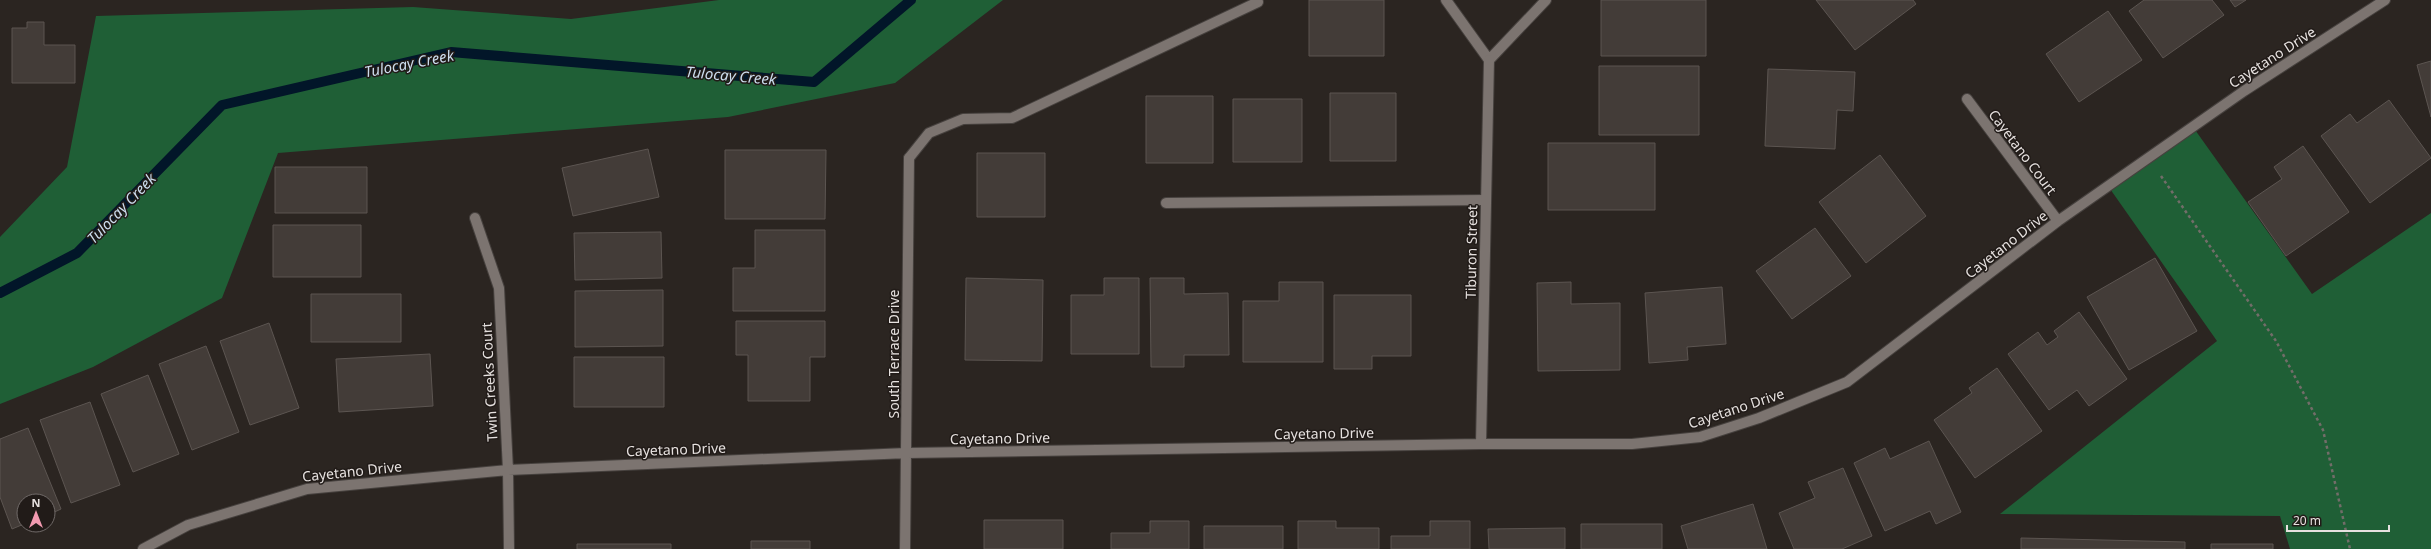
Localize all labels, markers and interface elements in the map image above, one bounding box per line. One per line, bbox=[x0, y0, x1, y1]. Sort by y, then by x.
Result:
street label: Cayetano Drive bbox=[2225, 22, 2319, 92]
water label: Tulocay Creek bbox=[362, 44, 456, 81]
water label: Tulocay Creek bbox=[685, 61, 778, 89]
street label: Cayetano Court bbox=[1985, 105, 2061, 199]
water label: Tulocay Creek bbox=[82, 168, 160, 248]
street label: Tiburon Street bbox=[1461, 205, 1481, 299]
street label: Cayetano Drive bbox=[1961, 206, 2051, 282]
street label: South Terrace Drive bbox=[884, 289, 903, 418]
street label: Twin Creeks Court bbox=[476, 322, 502, 442]
street label: Cayetano Drive bbox=[1685, 383, 1787, 432]
street label: Cayetano Drive bbox=[1274, 423, 1374, 443]
street label: Cayetano Drive bbox=[950, 428, 1050, 448]
street label: Cayetano Drive bbox=[626, 438, 726, 460]
street label: Cayetano Drive bbox=[301, 456, 403, 486]
north arrow bbox=[16, 493, 56, 533]
text: N bbox=[32, 495, 40, 510]
scale bar bbox=[2287, 507, 2389, 533]
text: 20 m bbox=[2293, 512, 2321, 529]

